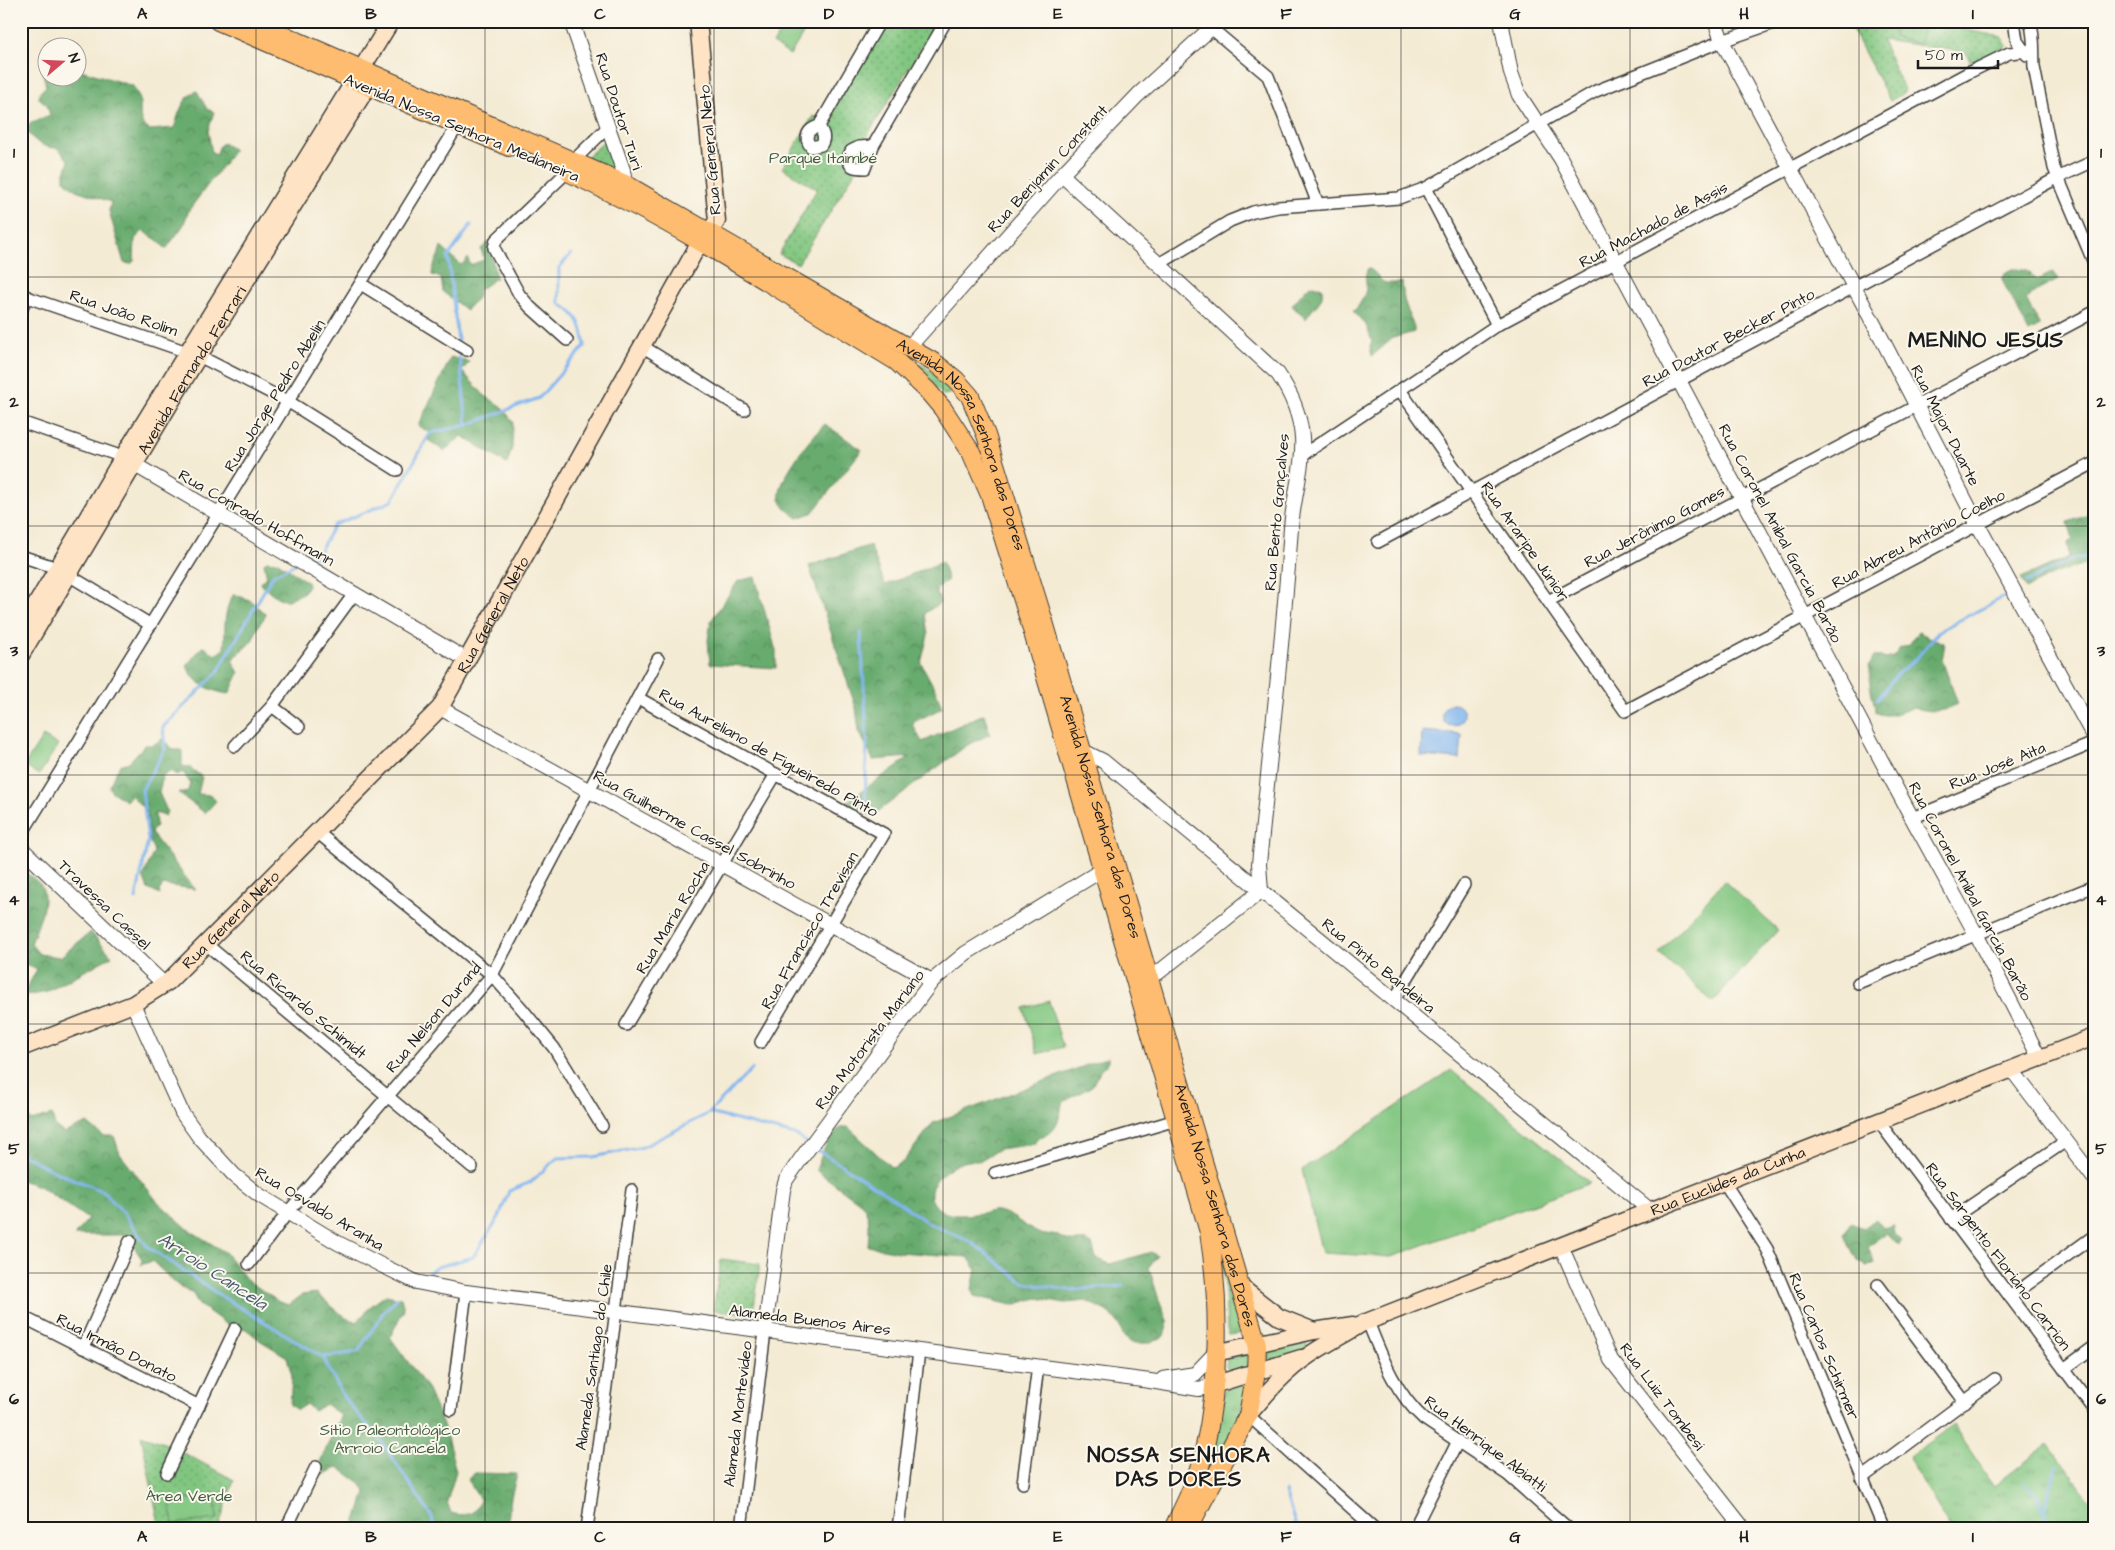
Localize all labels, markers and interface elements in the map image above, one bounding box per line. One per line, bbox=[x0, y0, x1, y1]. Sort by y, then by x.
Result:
text: A bbox=[137, 3, 148, 25]
text: B bbox=[365, 3, 377, 25]
text: C bbox=[594, 3, 606, 25]
text: D bbox=[824, 3, 835, 25]
text: E bbox=[1053, 3, 1063, 25]
text: F bbox=[1280, 3, 1292, 25]
text: G bbox=[1509, 3, 1521, 25]
text: H bbox=[1739, 3, 1749, 25]
text: I bbox=[1972, 3, 1974, 25]
north arrow bbox=[38, 38, 88, 88]
scale bar bbox=[1918, 38, 1998, 70]
text: 50 m bbox=[1925, 45, 1963, 66]
street label: Rua Doutor Turi bbox=[590, 50, 648, 173]
text: N bbox=[62, 51, 84, 66]
street label: Avenida Nossa Senhora Medianeira bbox=[340, 68, 583, 188]
street label: Rua General Neto bbox=[693, 84, 727, 216]
street label: Rua Benjamin Constant bbox=[982, 99, 1113, 238]
text: 1 bbox=[13, 142, 16, 164]
text: 1 bbox=[2100, 142, 2103, 164]
park label: Parque Itaimbé bbox=[769, 147, 877, 169]
street label: Rua Machado de Assis bbox=[1575, 176, 1732, 273]
street label: Avenida Fernando Ferrari bbox=[132, 282, 252, 459]
street label: Rua Doutor Becker Pinto bbox=[1638, 283, 1819, 393]
street label: Rua João Rolim bbox=[67, 284, 181, 342]
street label: Rua Jorge Pedro Abelin bbox=[219, 315, 332, 476]
district label: MENINO JESUS bbox=[1908, 326, 2064, 355]
street label: Avenida Nossa Senhora das Dores bbox=[892, 333, 1031, 553]
street label: Rua Major Duarte bbox=[1905, 361, 1985, 490]
text: 2 bbox=[8, 391, 19, 413]
text: 2 bbox=[2095, 391, 2106, 413]
street label: Rua Coronel Anibal Garcia Barão bbox=[1713, 420, 1847, 647]
street label: Rua Bento Gonçalves bbox=[1259, 433, 1295, 592]
street label: Rua Conrado Hoffmann bbox=[174, 464, 339, 572]
street label: Rua Araripe Júnior bbox=[1476, 477, 1575, 606]
street label: Rua Jerônimo Gomes bbox=[1580, 480, 1729, 573]
street label: Rua Abreu Antônio Coelho bbox=[1828, 484, 2009, 594]
street label: Rua General Neto bbox=[452, 552, 535, 677]
text: 3 bbox=[9, 640, 19, 662]
text: 3 bbox=[2096, 640, 2106, 662]
street label: Rua Aureliano de Figueiredo Pinto bbox=[654, 683, 882, 823]
street label: Avenida Nossa Senhora das Dores bbox=[1054, 692, 1147, 941]
street label: Rua José Aita bbox=[1946, 737, 2049, 795]
street label: Rua Guilherme Cassel Sobrinho bbox=[589, 765, 800, 895]
street label: Rua Coronel Anibal Garcia Barão bbox=[1903, 778, 2037, 1005]
street label: Rua Francisco Trevisan bbox=[756, 848, 864, 1013]
street label: Travessa Cassel bbox=[53, 855, 156, 955]
street label: Rua Maria Rocha bbox=[631, 857, 715, 978]
street label: Rua General Neto bbox=[177, 866, 285, 974]
text: 4 bbox=[9, 889, 20, 911]
text: 4 bbox=[2096, 889, 2107, 911]
street label: Rua Pinto Bandeira bbox=[1317, 913, 1440, 1018]
street label: Rua Ricardo Schimidt bbox=[235, 945, 372, 1065]
street label: Rua Nelson Durand bbox=[381, 958, 487, 1078]
street label: Rua Motorista Mariano bbox=[810, 965, 930, 1114]
street label: Avenida Nossa Senhora das Dores bbox=[1169, 1081, 1261, 1330]
text: 5 bbox=[8, 1138, 20, 1160]
text: 5 bbox=[2095, 1138, 2107, 1160]
street label: Rua Euclides da Cunha bbox=[1647, 1141, 1808, 1222]
street label: Rua Sargento Floriano Carrion bbox=[1919, 1158, 2076, 1356]
street label: Rua Osvaldo Aranha bbox=[251, 1162, 388, 1256]
water label: Arroio Cancela bbox=[153, 1227, 273, 1317]
street label: Alameda Santiago do Chile bbox=[570, 1262, 619, 1452]
street label: Rua Carlos Schirmer bbox=[1783, 1269, 1865, 1423]
street label: Alameda Buenos Aires bbox=[728, 1299, 892, 1341]
street label: Rua Irmão Donato bbox=[53, 1308, 180, 1388]
street label: Rua Luiz Tombesi bbox=[1614, 1338, 1710, 1455]
street label: Alameda Montevideo bbox=[718, 1340, 758, 1488]
text: 6 bbox=[9, 1388, 19, 1410]
text: 6 bbox=[2096, 1388, 2106, 1410]
street label: Rua Henrique Abiatti bbox=[1420, 1390, 1552, 1498]
park label: Sítio Paleontológico Arroio Cancela bbox=[320, 1419, 460, 1459]
district label: NOSSA SENHORA DAS DORES bbox=[1087, 1441, 1271, 1494]
park label: Área Verde bbox=[146, 1485, 233, 1507]
text: A bbox=[137, 1526, 148, 1548]
text: B bbox=[365, 1526, 377, 1548]
text: C bbox=[594, 1526, 606, 1548]
text: D bbox=[824, 1526, 835, 1548]
text: E bbox=[1053, 1526, 1063, 1548]
text: F bbox=[1280, 1526, 1292, 1548]
text: G bbox=[1509, 1526, 1521, 1548]
text: H bbox=[1739, 1526, 1749, 1548]
text: I bbox=[1972, 1526, 1974, 1548]

